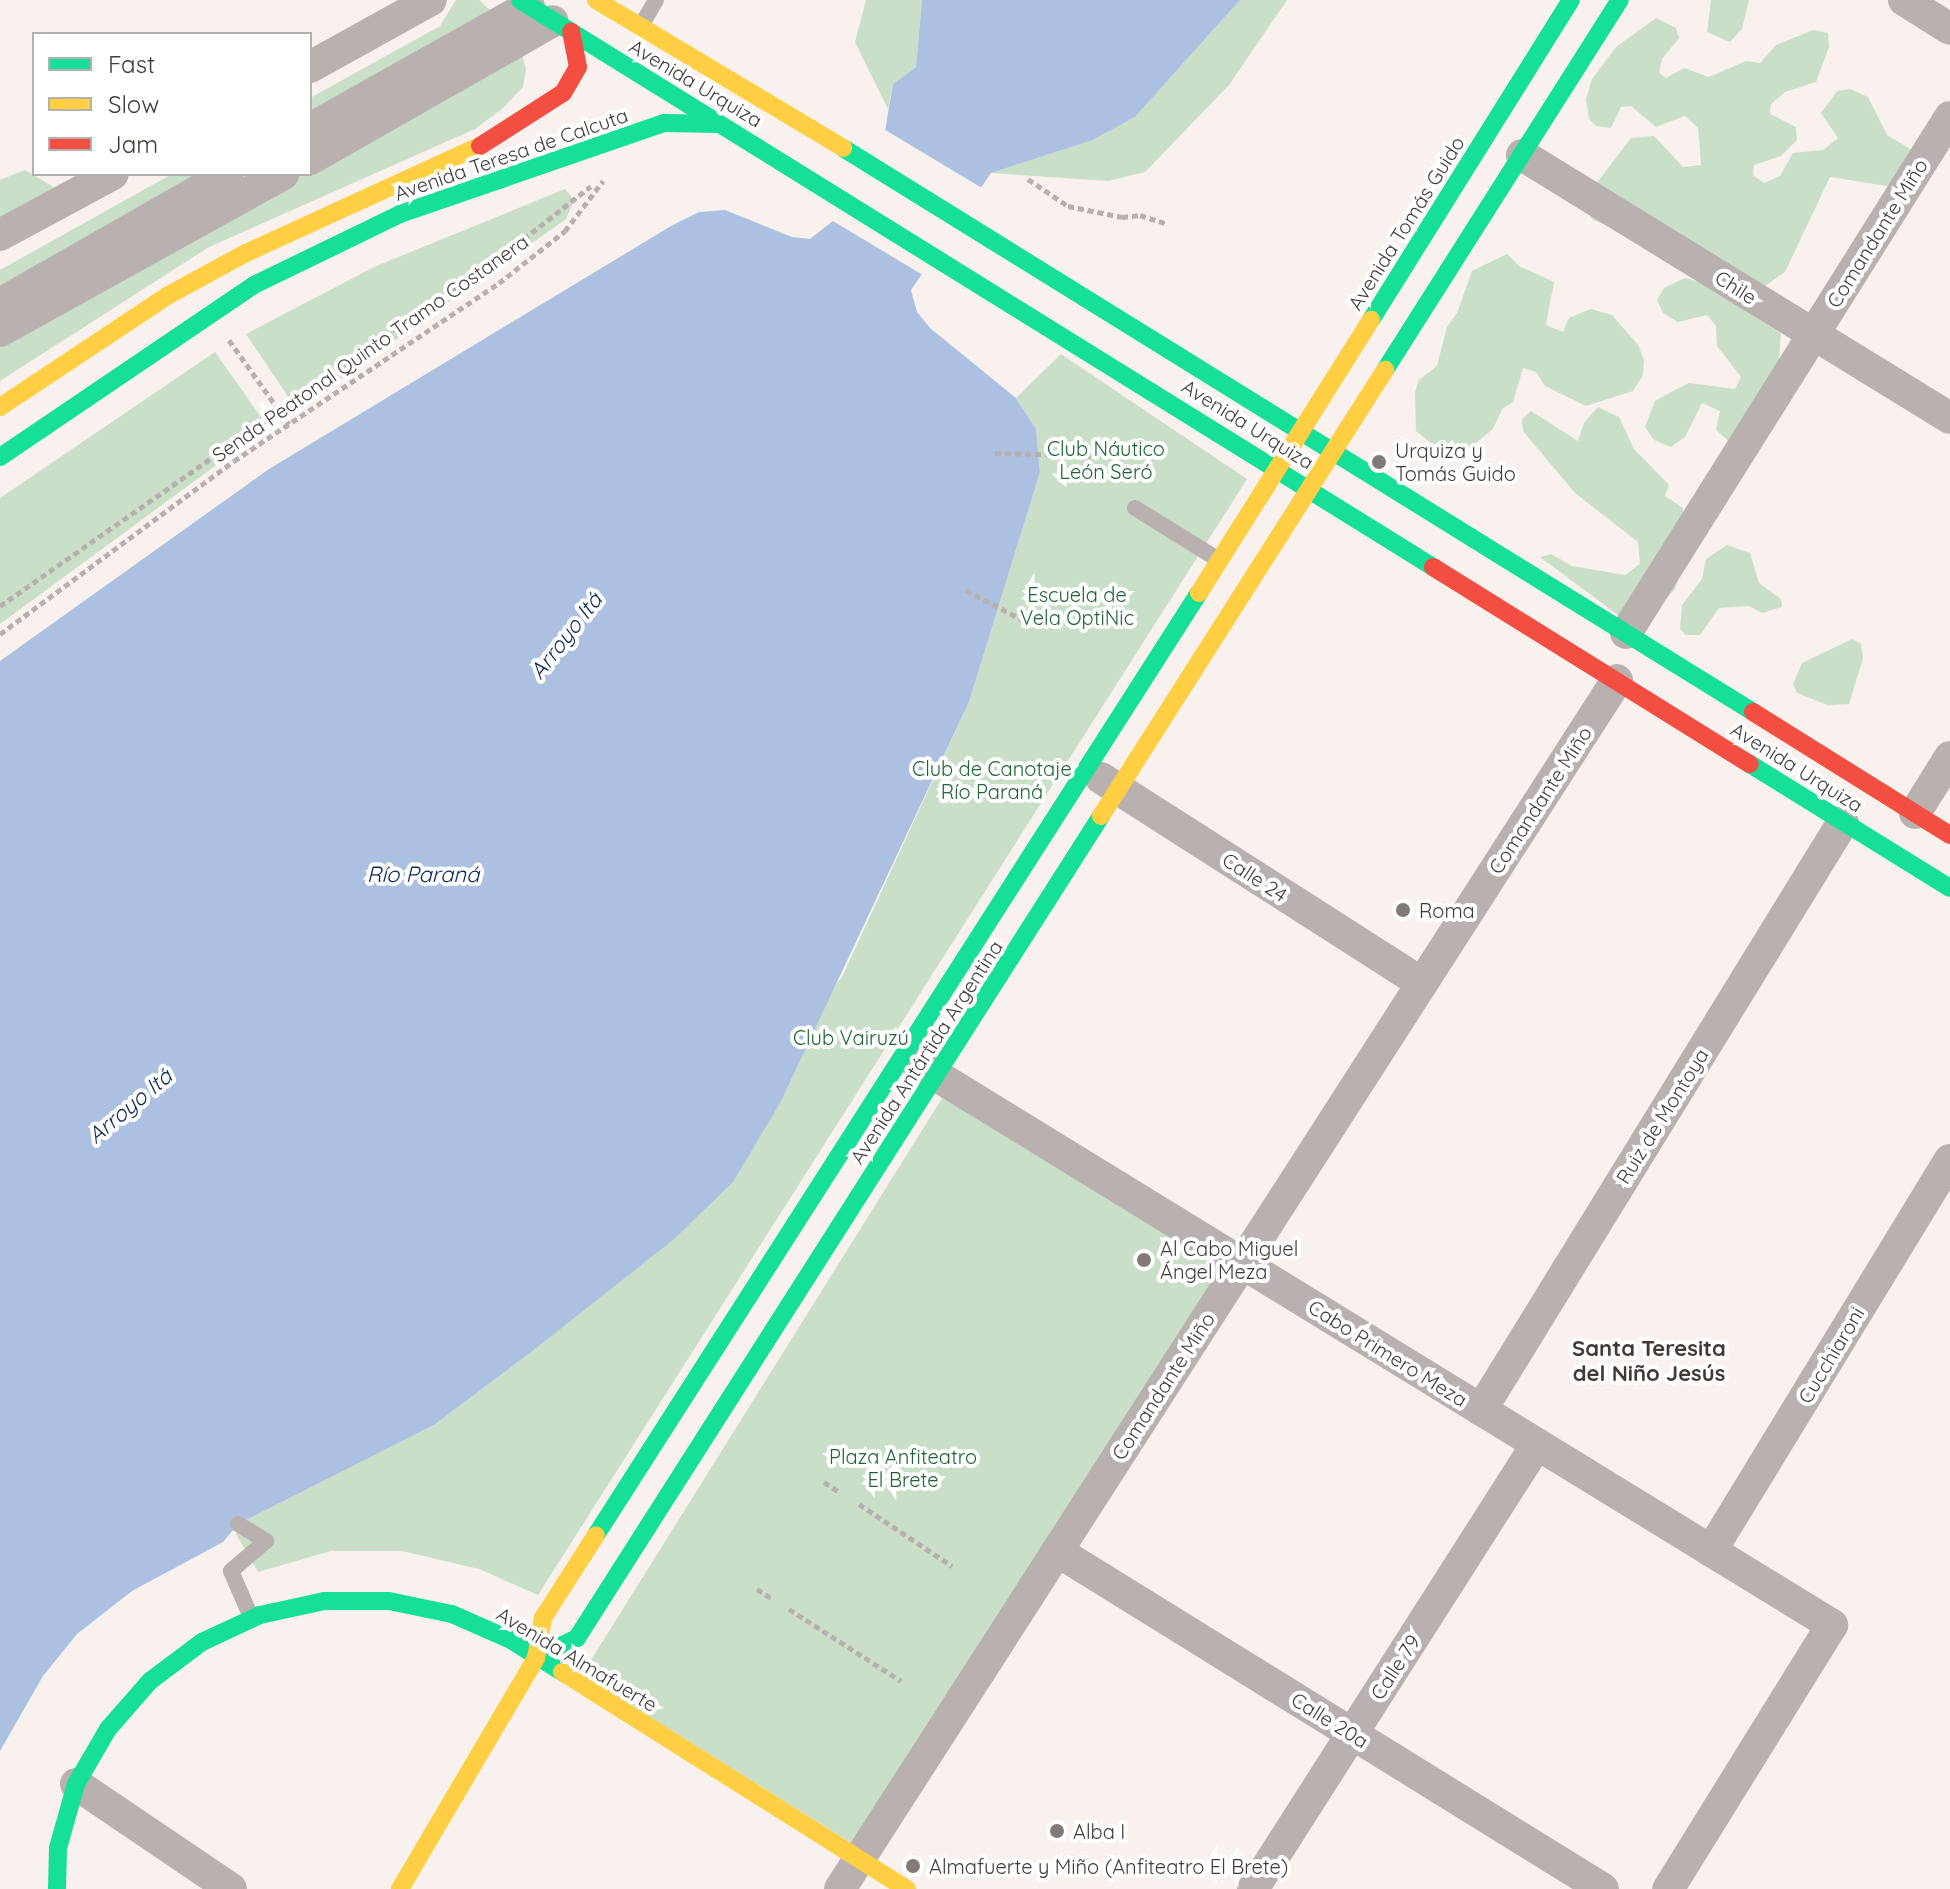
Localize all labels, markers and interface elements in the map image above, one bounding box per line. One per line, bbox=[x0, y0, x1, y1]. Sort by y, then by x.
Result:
legend bbox=[32, 32, 312, 176]
street label: Avenida Urquiza bbox=[625, 34, 767, 132]
text: Fast bbox=[108, 49, 155, 79]
text: Slow bbox=[108, 89, 159, 119]
street label: Avenida Teresa de Calcuta bbox=[391, 103, 631, 205]
text: Jam bbox=[108, 129, 158, 159]
street label: Avenida Tomás Guido bbox=[1343, 132, 1469, 314]
street label: Comandante Miño bbox=[1822, 154, 1932, 312]
street label: Senda Peatonal Quinto Tramo Costanera bbox=[207, 229, 533, 467]
street label: Chile bbox=[1711, 265, 1761, 309]
street label: Avenida Urquiza bbox=[1178, 374, 1318, 474]
park label: Club Náutico León Seró bbox=[1047, 436, 1165, 483]
place label: Urquiza y Tomás Guido bbox=[1395, 438, 1516, 485]
marker: Urquiza y Tomás Guido bbox=[1370, 453, 1388, 471]
park label: Escuela de Vela OptiNic bbox=[1020, 582, 1134, 629]
water label: Arroyo Itá bbox=[524, 588, 608, 684]
street label: Avenida Urquiza bbox=[1727, 717, 1867, 817]
street label: Comandante Miño bbox=[1483, 722, 1597, 878]
park label: Club de Canotaje Río Paraná bbox=[912, 756, 1072, 803]
street label: Calle 24 bbox=[1218, 847, 1292, 907]
water label: Río Paraná bbox=[367, 862, 479, 888]
place label: Roma bbox=[1419, 898, 1475, 922]
marker: Roma bbox=[1394, 901, 1412, 919]
street label: Avenida Antártida Argentina bbox=[845, 936, 1007, 1168]
park label: Club Vairuzú bbox=[793, 1025, 909, 1049]
street label: Ruiz de Montoya bbox=[1611, 1044, 1713, 1188]
water label: Arroyo Itá bbox=[82, 1063, 178, 1149]
place label: Al Cabo Miguel Ángel Meza bbox=[1160, 1236, 1298, 1283]
marker: Al Cabo Miguel Ángel Meza bbox=[1135, 1251, 1153, 1269]
street label: Cabo Primero Meza bbox=[1304, 1294, 1472, 1412]
street label: Cucchiaroni bbox=[1793, 1302, 1869, 1408]
street label: Comandante Miño bbox=[1106, 1308, 1220, 1464]
district label: Santa Teresita del Niño Jesús bbox=[1572, 1335, 1726, 1386]
park label: Plaza Anfiteatro El Brete bbox=[829, 1445, 977, 1492]
street label: Avenida Almafuerte bbox=[492, 1602, 662, 1716]
street label: Calle 79 bbox=[1365, 1630, 1425, 1704]
street label: Calle 20a bbox=[1287, 1687, 1373, 1753]
place label: Alba I bbox=[1073, 1819, 1125, 1843]
marker: Alba I bbox=[1048, 1822, 1066, 1840]
place label: Almafuerte y Miño (Anfiteatro El Brete) bbox=[929, 1854, 1288, 1878]
marker: Almafuerte y Miño (Anfiteatro El Brete) bbox=[904, 1857, 922, 1875]

